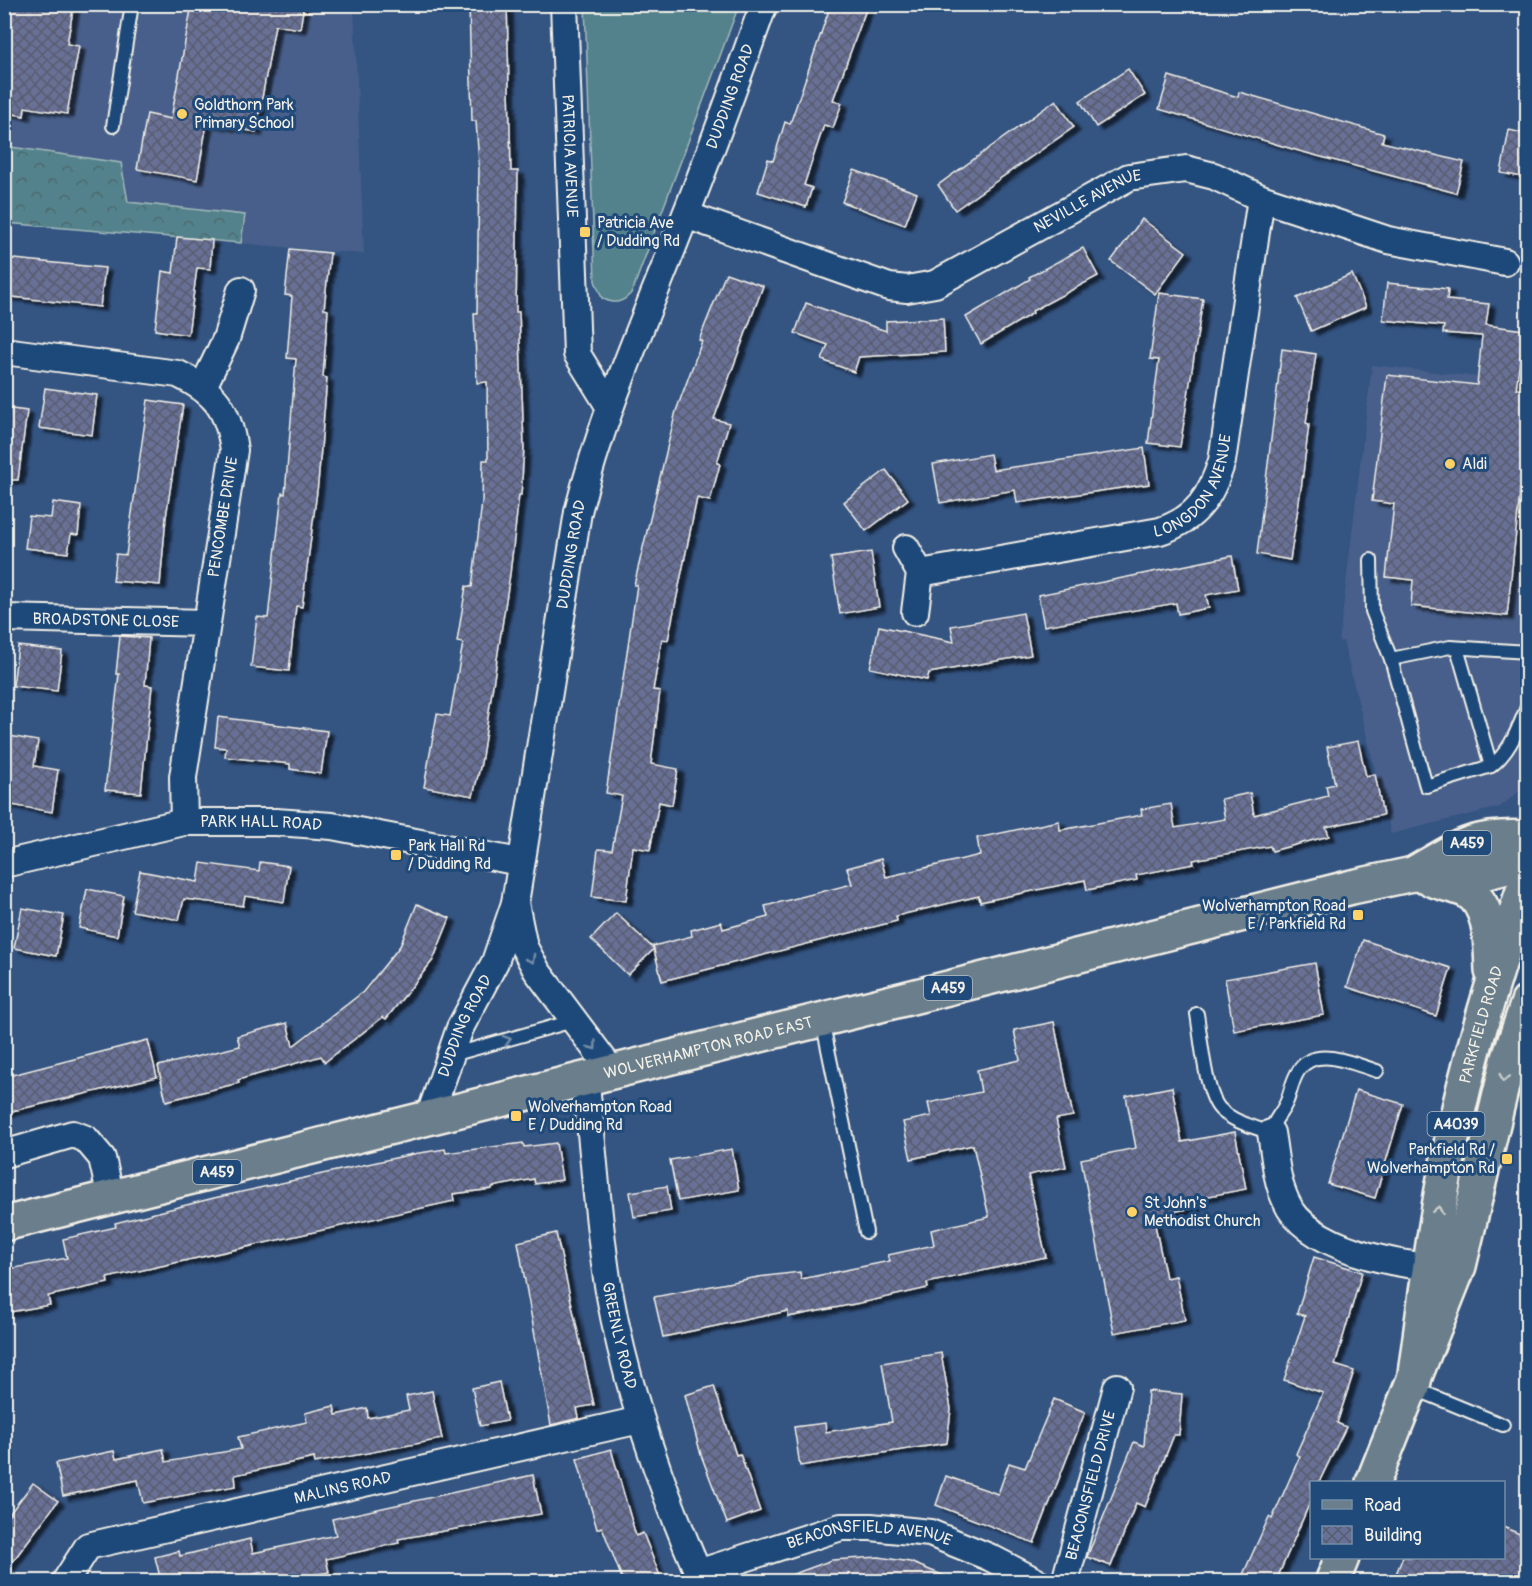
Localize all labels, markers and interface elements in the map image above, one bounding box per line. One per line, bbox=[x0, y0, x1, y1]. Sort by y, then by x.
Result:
street label: DUDDING ROAD bbox=[702, 41, 759, 152]
street label: PATRICIA AVENUE bbox=[557, 94, 582, 218]
place label: Goldthorn Park Primary School bbox=[194, 95, 294, 133]
marker: Goldthorn Park Primary School bbox=[175, 107, 189, 121]
street label: NEVILLE AVENUE bbox=[1030, 165, 1142, 238]
place label: Patricia Ave / Dudding Rd bbox=[597, 213, 680, 251]
marker: Patricia Ave / Dudding Rd bbox=[578, 225, 592, 239]
street label: LONGDON AVENUE bbox=[1152, 433, 1236, 542]
place label: Aldi bbox=[1462, 454, 1487, 474]
street label: PENCOMBE DRIVE bbox=[204, 455, 242, 579]
marker: Aldi bbox=[1443, 457, 1457, 471]
street label: DUDDING ROAD bbox=[552, 498, 591, 611]
street label: BROADSTONE CLOSE bbox=[32, 609, 180, 632]
street label: PARK HALL ROAD bbox=[200, 812, 323, 835]
road number: A459 bbox=[1443, 831, 1491, 855]
place label: Park Hall Rd / Dudding Rd bbox=[408, 836, 491, 874]
marker: Park Hall Rd / Dudding Rd bbox=[389, 848, 403, 862]
place label: Wolverhampton Road E / Parkfield Rd bbox=[1202, 896, 1346, 934]
marker: Wolverhampton Road E / Parkfield Rd bbox=[1351, 908, 1365, 922]
one-way arrow bbox=[524, 953, 535, 963]
street label: PARKFIELD ROAD bbox=[1455, 964, 1508, 1086]
street label: DUDDING ROAD bbox=[434, 971, 496, 1080]
road number: A459 bbox=[924, 976, 972, 1000]
street label: WOLVERHAMPTON ROAD EAST bbox=[602, 1012, 815, 1084]
one-way arrow bbox=[502, 1034, 512, 1047]
one-way arrow bbox=[585, 1040, 596, 1051]
one-way arrow bbox=[1498, 1073, 1511, 1083]
place label: Wolverhampton Road E / Dudding Rd bbox=[528, 1097, 672, 1135]
marker: Wolverhampton Road E / Dudding Rd bbox=[509, 1109, 523, 1123]
road number: A4039 bbox=[1428, 1112, 1484, 1136]
place label: Parkfield Rd / Wolverhampton Rd bbox=[1367, 1140, 1495, 1178]
marker: Parkfield Rd / Wolverhampton Rd bbox=[1500, 1152, 1514, 1166]
road number: A459 bbox=[193, 1160, 241, 1184]
place label: St John's Methodist Church bbox=[1144, 1193, 1261, 1231]
marker: St John's Methodist Church bbox=[1125, 1205, 1139, 1219]
one-way arrow bbox=[1431, 1205, 1444, 1215]
street label: GREENLY ROAD bbox=[598, 1280, 641, 1391]
street label: BEACONSFIELD DRIVE bbox=[1061, 1408, 1120, 1562]
street label: MALINS ROAD bbox=[292, 1467, 393, 1509]
legend bbox=[1310, 1481, 1505, 1559]
text: Road bbox=[1364, 1494, 1401, 1517]
street label: BEACONSFIELD AVENUE bbox=[784, 1517, 955, 1554]
text: Building bbox=[1364, 1524, 1422, 1547]

